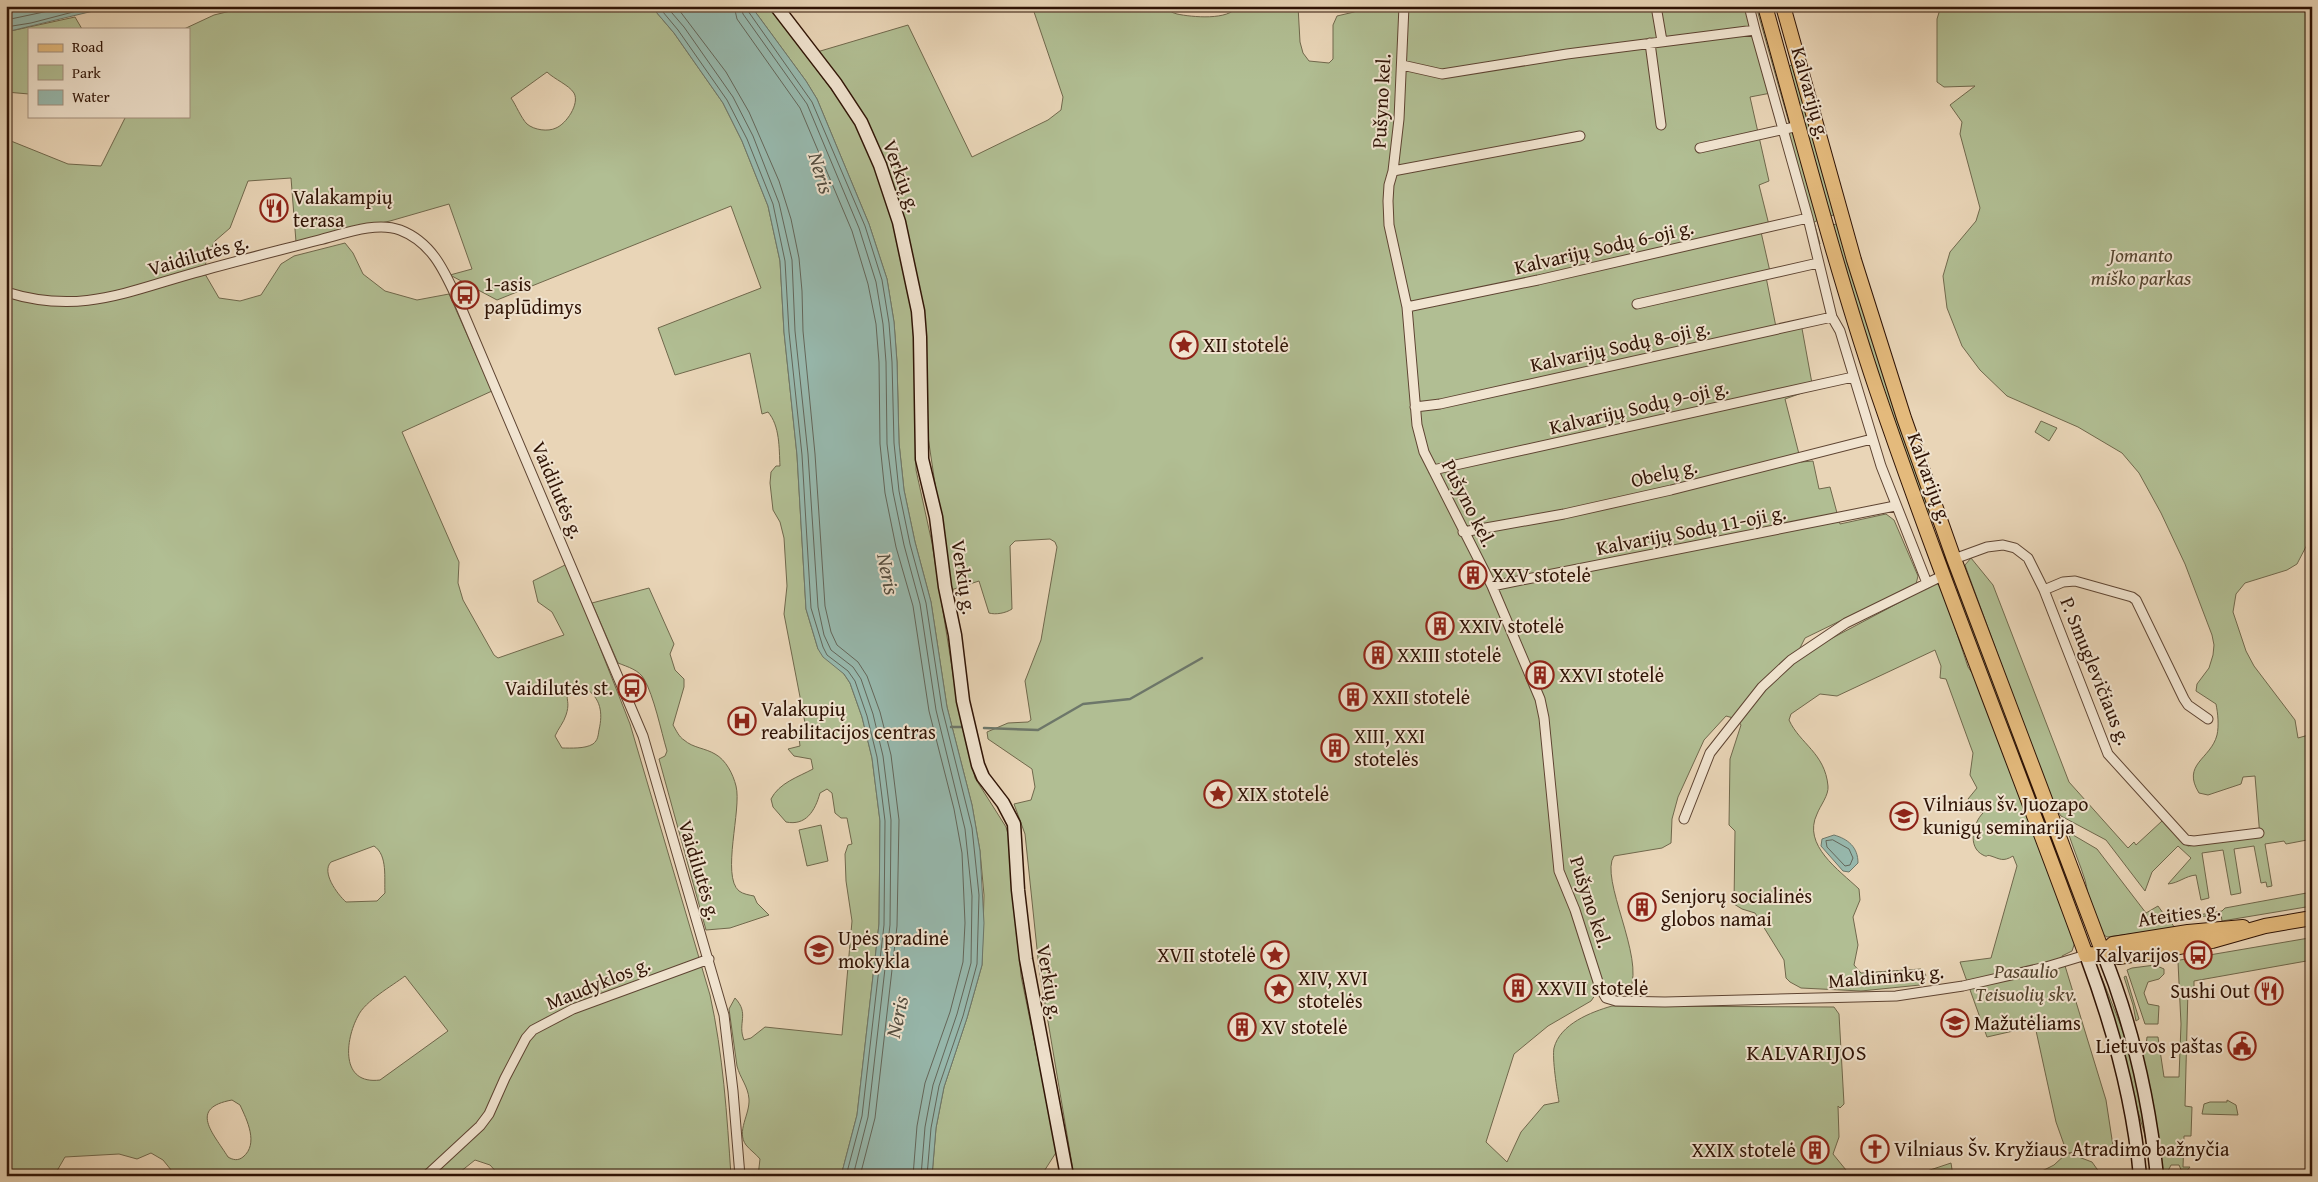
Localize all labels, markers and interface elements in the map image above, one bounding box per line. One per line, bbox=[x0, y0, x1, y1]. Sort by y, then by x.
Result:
legend bbox=[28, 28, 190, 118]
text: Road bbox=[72, 36, 103, 57]
street label: Kalvarijų g. bbox=[1784, 43, 1839, 143]
street label: Pušyno kel. bbox=[1364, 53, 1397, 149]
text: Park bbox=[72, 62, 101, 83]
text: Water bbox=[72, 86, 110, 107]
street label: Verkių g. bbox=[876, 135, 929, 216]
water label: Neris bbox=[800, 147, 843, 198]
place label: Valakampių terasa bbox=[293, 182, 393, 234]
restaurant icon: Valakampių terasa bbox=[259, 193, 289, 223]
street label: Kalvarijų Sodų 6-oji g. bbox=[1511, 212, 1696, 281]
street label: Vaidilutės g. bbox=[144, 226, 252, 283]
park label: Jomanto miško parkas bbox=[2091, 240, 2192, 292]
place label: 1-asis paplūdimys bbox=[484, 269, 582, 321]
bus stop icon: 1-asis paplūdimys bbox=[450, 280, 480, 310]
street label: Kalvarijų Sodų 8-oji g. bbox=[1527, 312, 1712, 379]
place icon: XII stotelė bbox=[1169, 330, 1199, 360]
place label: XII stotelė bbox=[1203, 330, 1289, 359]
street label: Kalvarijų Sodų 9-oji g. bbox=[1546, 372, 1731, 441]
street label: Kalvarijų g. bbox=[1901, 428, 1960, 528]
street label: Vaidilutės g. bbox=[525, 437, 592, 543]
street label: Obelų g. bbox=[1628, 451, 1700, 494]
street label: Pušyno kel. bbox=[1435, 454, 1504, 552]
street label: Kalvarijų Sodų 11-oji g. bbox=[1594, 497, 1788, 562]
street label: Verkių g. bbox=[944, 537, 985, 616]
water label: Neris bbox=[869, 549, 908, 598]
building icon: XXV stotelė bbox=[1458, 560, 1488, 590]
place label: XXV stotelė bbox=[1492, 560, 1591, 589]
street label: P. Smuglevičiaus g. bbox=[2054, 592, 2139, 749]
building icon: XXIV stotelė bbox=[1425, 611, 1455, 641]
place label: XXIV stotelė bbox=[1459, 611, 1564, 640]
building icon: XXIII stotelė bbox=[1363, 640, 1393, 670]
place label: XXIII stotelė bbox=[1397, 640, 1501, 669]
building icon: XXVI stotelė bbox=[1525, 660, 1555, 690]
place label: XXVI stotelė bbox=[1559, 660, 1664, 689]
place label: Vaidilutės st. bbox=[505, 673, 613, 702]
bus stop icon: Vaidilutės st. bbox=[617, 673, 647, 703]
building icon: XXII stotelė bbox=[1338, 682, 1368, 712]
place label: XXII stotelė bbox=[1372, 682, 1470, 711]
place label: Valakupių reabilitacijos centras bbox=[761, 694, 936, 746]
hospital icon: Valakupių reabilitacijos centras bbox=[727, 706, 757, 736]
place label: XIII, XXI stotelės bbox=[1354, 721, 1425, 773]
building icon: XIII, XXI stotelės bbox=[1320, 733, 1350, 763]
place icon: XIX stotelė bbox=[1203, 779, 1233, 809]
place label: XIX stotelė bbox=[1237, 779, 1329, 808]
place label: Vilniaus šv. Juozapo kunigų seminarija bbox=[1923, 789, 2089, 841]
school or university icon: Vilniaus šv. Juozapo kunigų seminarija bbox=[1889, 801, 1919, 831]
street label: Vaidilutės g. bbox=[672, 816, 729, 923]
street label: Pušyno kel. bbox=[1563, 852, 1620, 951]
place label: Senjorų socialinės globos namai bbox=[1661, 881, 1812, 933]
building icon: Senjorų socialinės globos namai bbox=[1627, 892, 1657, 922]
street label: Ateities g. bbox=[2136, 893, 2222, 934]
place label: Upės pradinė mokykla bbox=[838, 923, 949, 975]
school or university icon: Upės pradinė mokykla bbox=[804, 935, 834, 965]
place label: XVII stotelė bbox=[1157, 940, 1256, 969]
place icon: XVII stotelė bbox=[1260, 940, 1290, 970]
place label: Kalvarijos bbox=[2096, 940, 2179, 969]
bus stop icon: Kalvarijos bbox=[2183, 940, 2213, 970]
street label: Verkių g. bbox=[1030, 942, 1071, 1022]
street label: Maudyklos g. bbox=[541, 948, 654, 1017]
street label: Maldininkų g. bbox=[1827, 956, 1945, 995]
park label: Pasaulio Teisuolių skv. bbox=[1975, 956, 2077, 1008]
place label: XIV, XVI stotelės bbox=[1298, 963, 1368, 1015]
building icon: XXVII stotelė bbox=[1503, 973, 1533, 1003]
place label: XXVII stotelė bbox=[1537, 973, 1648, 1002]
place icon: XIV, XVI stotelės bbox=[1264, 974, 1294, 1004]
place label: Sushi Out bbox=[2170, 976, 2250, 1005]
restaurant icon: Sushi Out bbox=[2254, 976, 2284, 1006]
water label: Neris bbox=[877, 993, 916, 1042]
school or university icon: Mažutėliams bbox=[1940, 1008, 1970, 1038]
place label: Mažutėliams bbox=[1974, 1008, 2081, 1037]
building icon: XV stotelė bbox=[1227, 1012, 1257, 1042]
place label: XV stotelė bbox=[1261, 1012, 1348, 1041]
place label: Lietuvos paštas bbox=[2096, 1031, 2223, 1060]
public building icon: Lietuvos paštas bbox=[2227, 1031, 2257, 1061]
district label: KALVARIJOS bbox=[1746, 1036, 1868, 1068]
church icon: Vilniaus Šv. Kryžiaus Atradimo bažnyčia bbox=[1860, 1134, 1890, 1164]
place label: Vilniaus Šv. Kryžiaus Atradimo bažnyčia bbox=[1894, 1134, 2230, 1163]
place label: XXIX stotelė bbox=[1692, 1135, 1796, 1164]
building icon: XXIX stotelė bbox=[1800, 1135, 1830, 1165]

